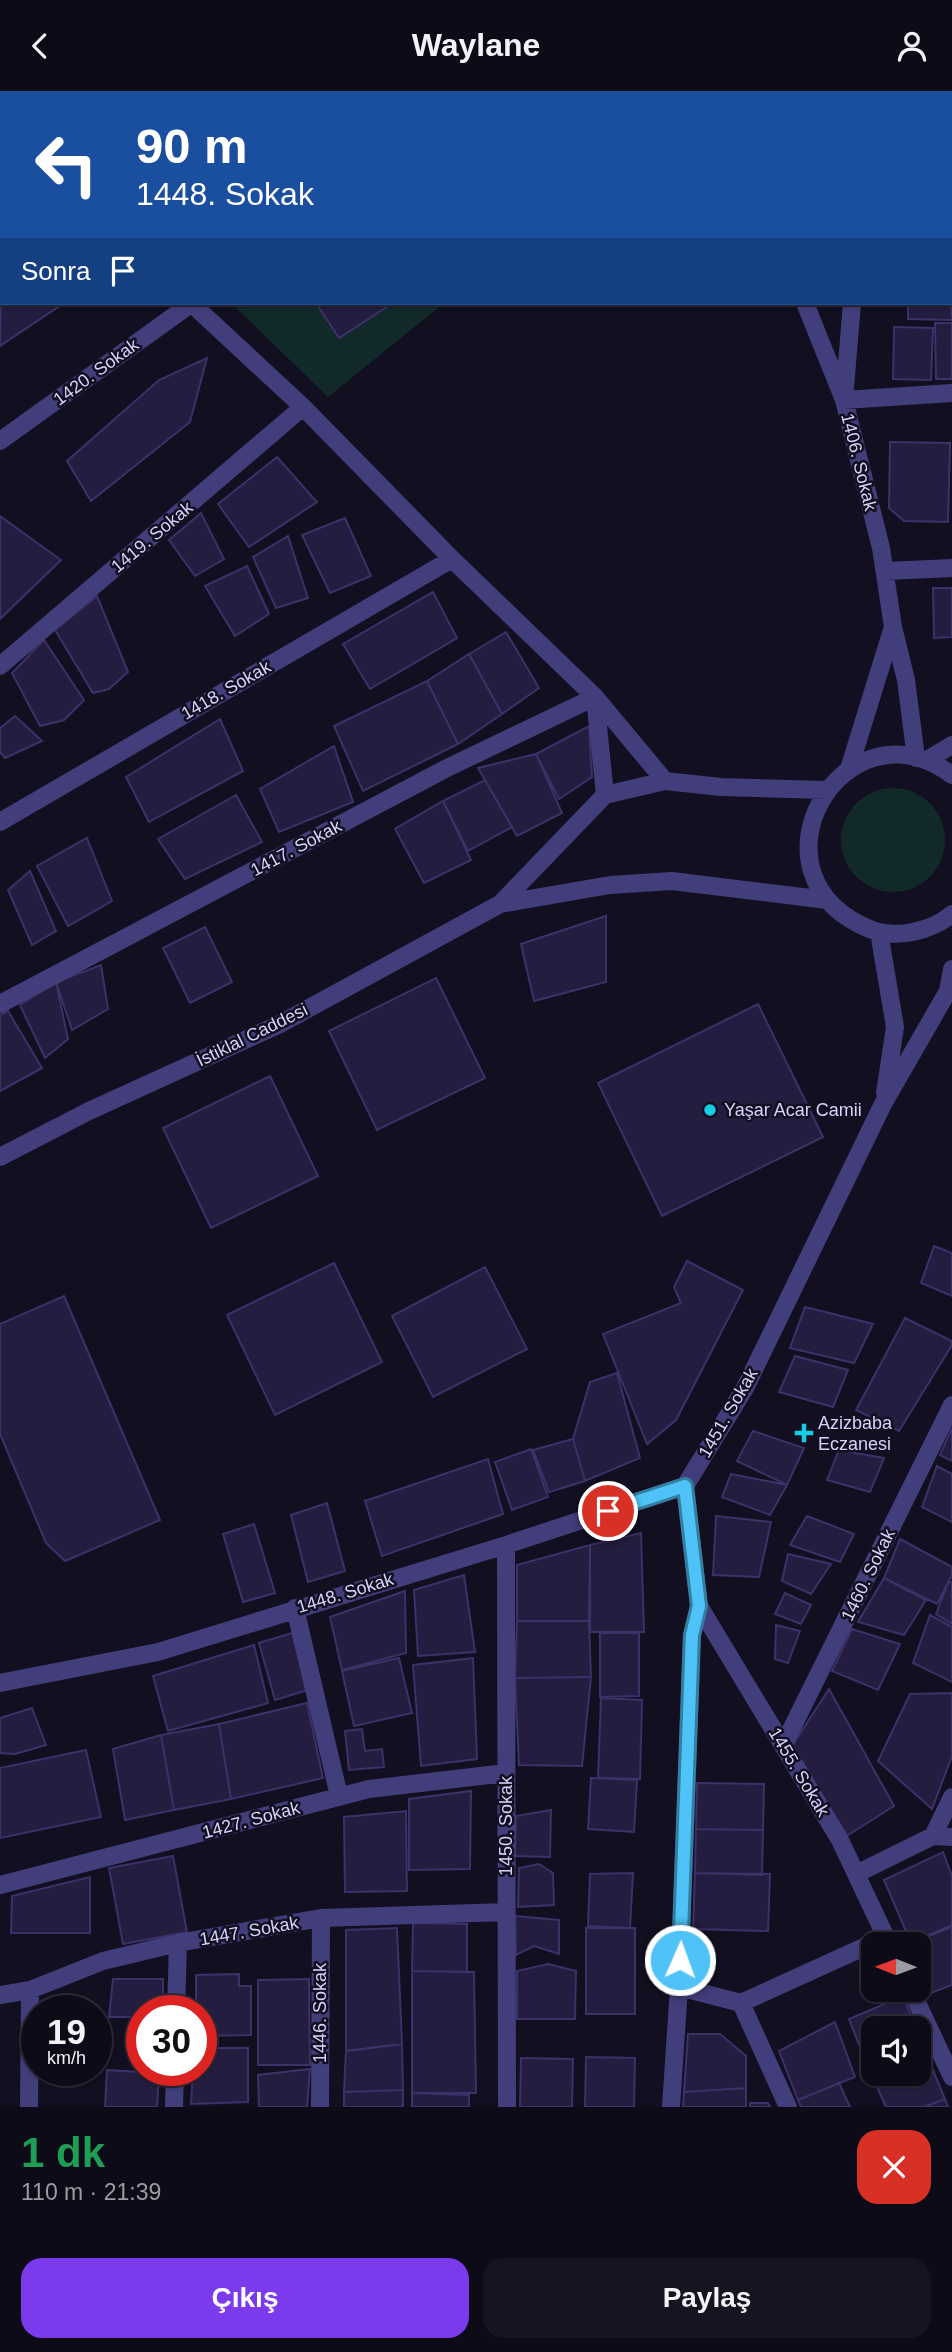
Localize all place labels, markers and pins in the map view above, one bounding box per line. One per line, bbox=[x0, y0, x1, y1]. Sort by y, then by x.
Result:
place label: Yaşar Acar Camii bbox=[724, 1100, 862, 1120]
marker: Yaşar Acar Camii bbox=[702, 1102, 718, 1118]
place label: Azizbaba Eczanesi bbox=[818, 1413, 893, 1454]
marker: Azizbaba Eczanesi bbox=[796, 1425, 812, 1441]
pin bbox=[578, 1481, 638, 1541]

